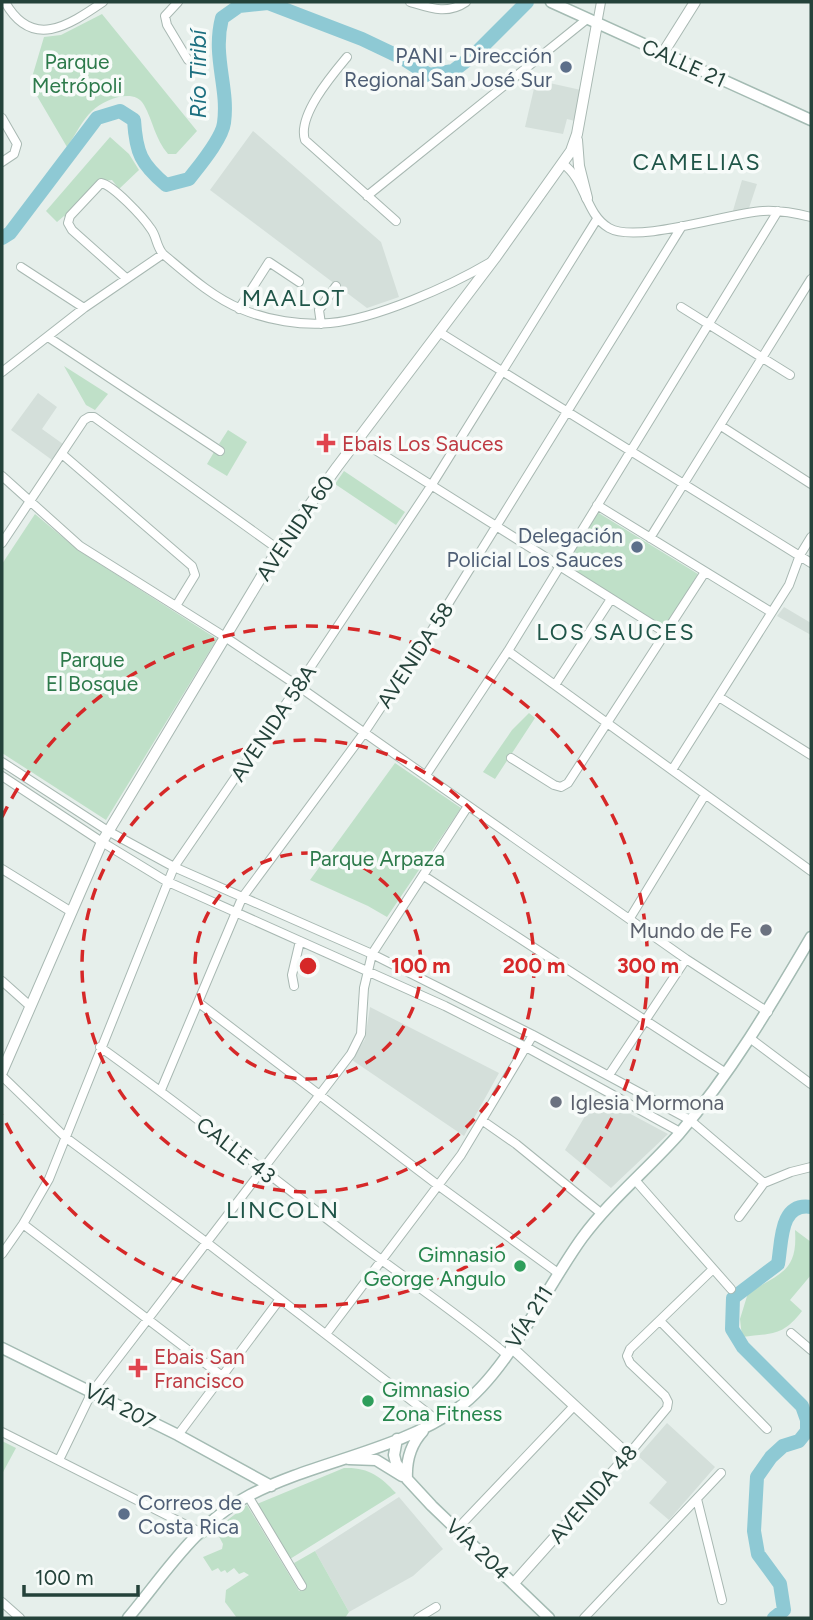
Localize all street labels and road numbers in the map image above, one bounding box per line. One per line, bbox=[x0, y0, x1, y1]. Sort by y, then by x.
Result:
street label: CALLE 21 bbox=[638, 33, 730, 93]
street label: AVENIDA 60 bbox=[251, 471, 339, 585]
street label: AVENIDA 58 bbox=[372, 597, 458, 713]
street label: AVENIDA 58A bbox=[225, 660, 321, 786]
street label: CALLE 43 bbox=[192, 1111, 280, 1189]
street label: VÍA 211 bbox=[500, 1281, 558, 1353]
street label: VÍA 207 bbox=[80, 1378, 160, 1434]
street label: AVENIDA 48 bbox=[544, 1440, 642, 1548]
street label: VÍA 204 bbox=[441, 1513, 515, 1585]

